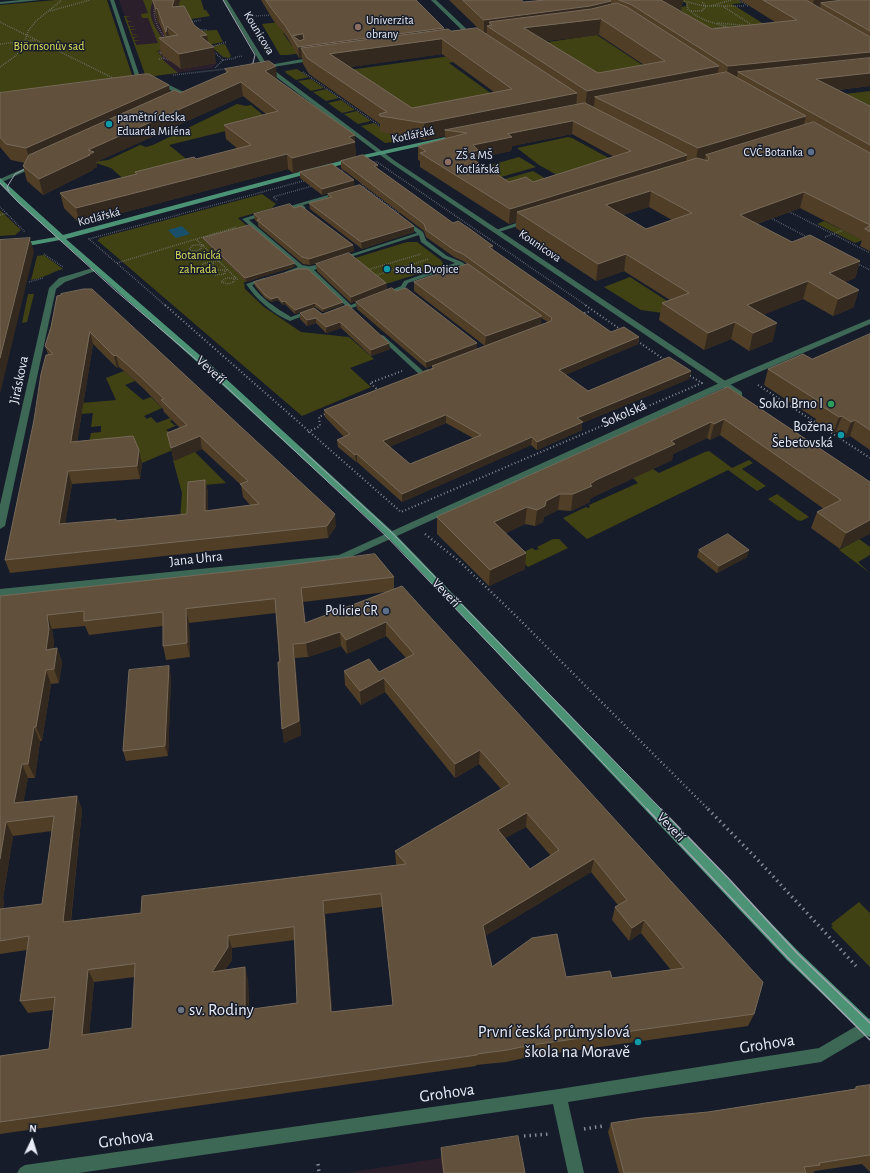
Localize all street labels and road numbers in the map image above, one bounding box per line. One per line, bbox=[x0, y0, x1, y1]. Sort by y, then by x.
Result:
street label: Kounicova bbox=[240, 9, 278, 57]
street label: Kotlářská bbox=[390, 123, 436, 147]
street label: Kotlářská bbox=[76, 204, 122, 230]
street label: Kounicova bbox=[516, 227, 564, 265]
street label: Veveří bbox=[193, 352, 229, 388]
street label: Jiráskova bbox=[6, 354, 32, 406]
street label: Sokolská bbox=[599, 397, 649, 431]
street label: Jana Uhra bbox=[169, 548, 223, 570]
street label: Veveří bbox=[428, 575, 464, 611]
street label: Veveří bbox=[653, 809, 689, 845]
street label: Grohova bbox=[738, 1030, 796, 1058]
street label: Grohova bbox=[418, 1079, 476, 1107]
street label: Grohova bbox=[97, 1125, 155, 1153]

